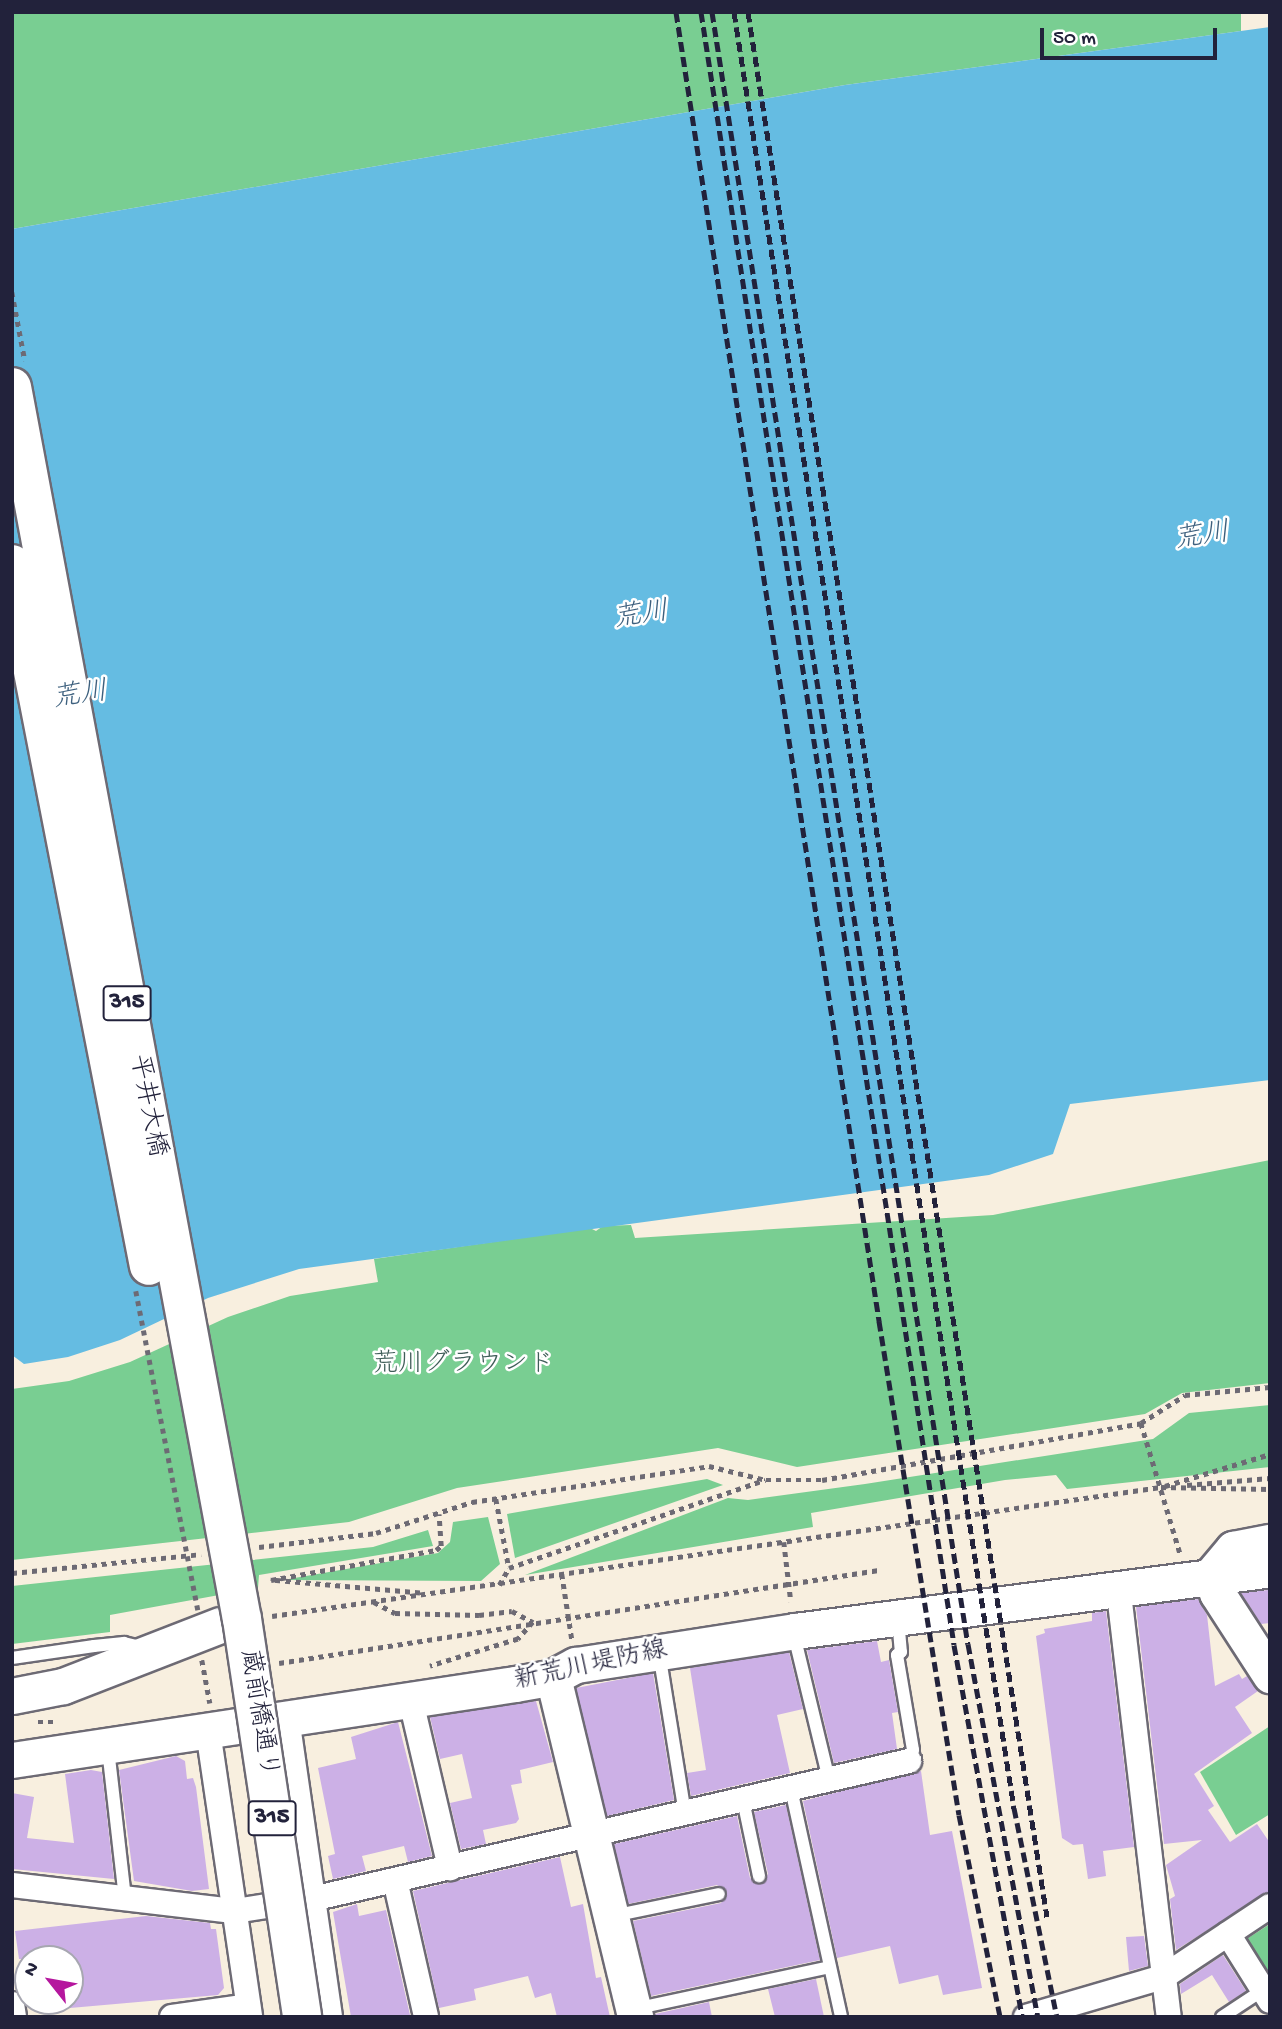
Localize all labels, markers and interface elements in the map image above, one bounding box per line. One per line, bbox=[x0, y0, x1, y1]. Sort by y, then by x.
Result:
scale bar bbox=[1044, 14, 1221, 58]
text: 50 m bbox=[1053, 27, 1096, 52]
water label: 荒川 bbox=[1172, 517, 1232, 559]
water label: 荒川 bbox=[611, 596, 671, 638]
water label: 荒川 bbox=[50, 676, 110, 718]
road number: 315 bbox=[102, 982, 152, 1023]
street label: 平井大橋 bbox=[121, 1052, 171, 1160]
park label: 荒川グラウンド bbox=[372, 1350, 554, 1382]
street label: 新荒川堤防線 bbox=[511, 1636, 671, 1698]
street label: 蔵前橋通り bbox=[231, 1647, 283, 1781]
road number: 315 bbox=[247, 1798, 296, 1839]
north arrow bbox=[14, 1945, 84, 2015]
text: N bbox=[19, 1959, 45, 1981]

